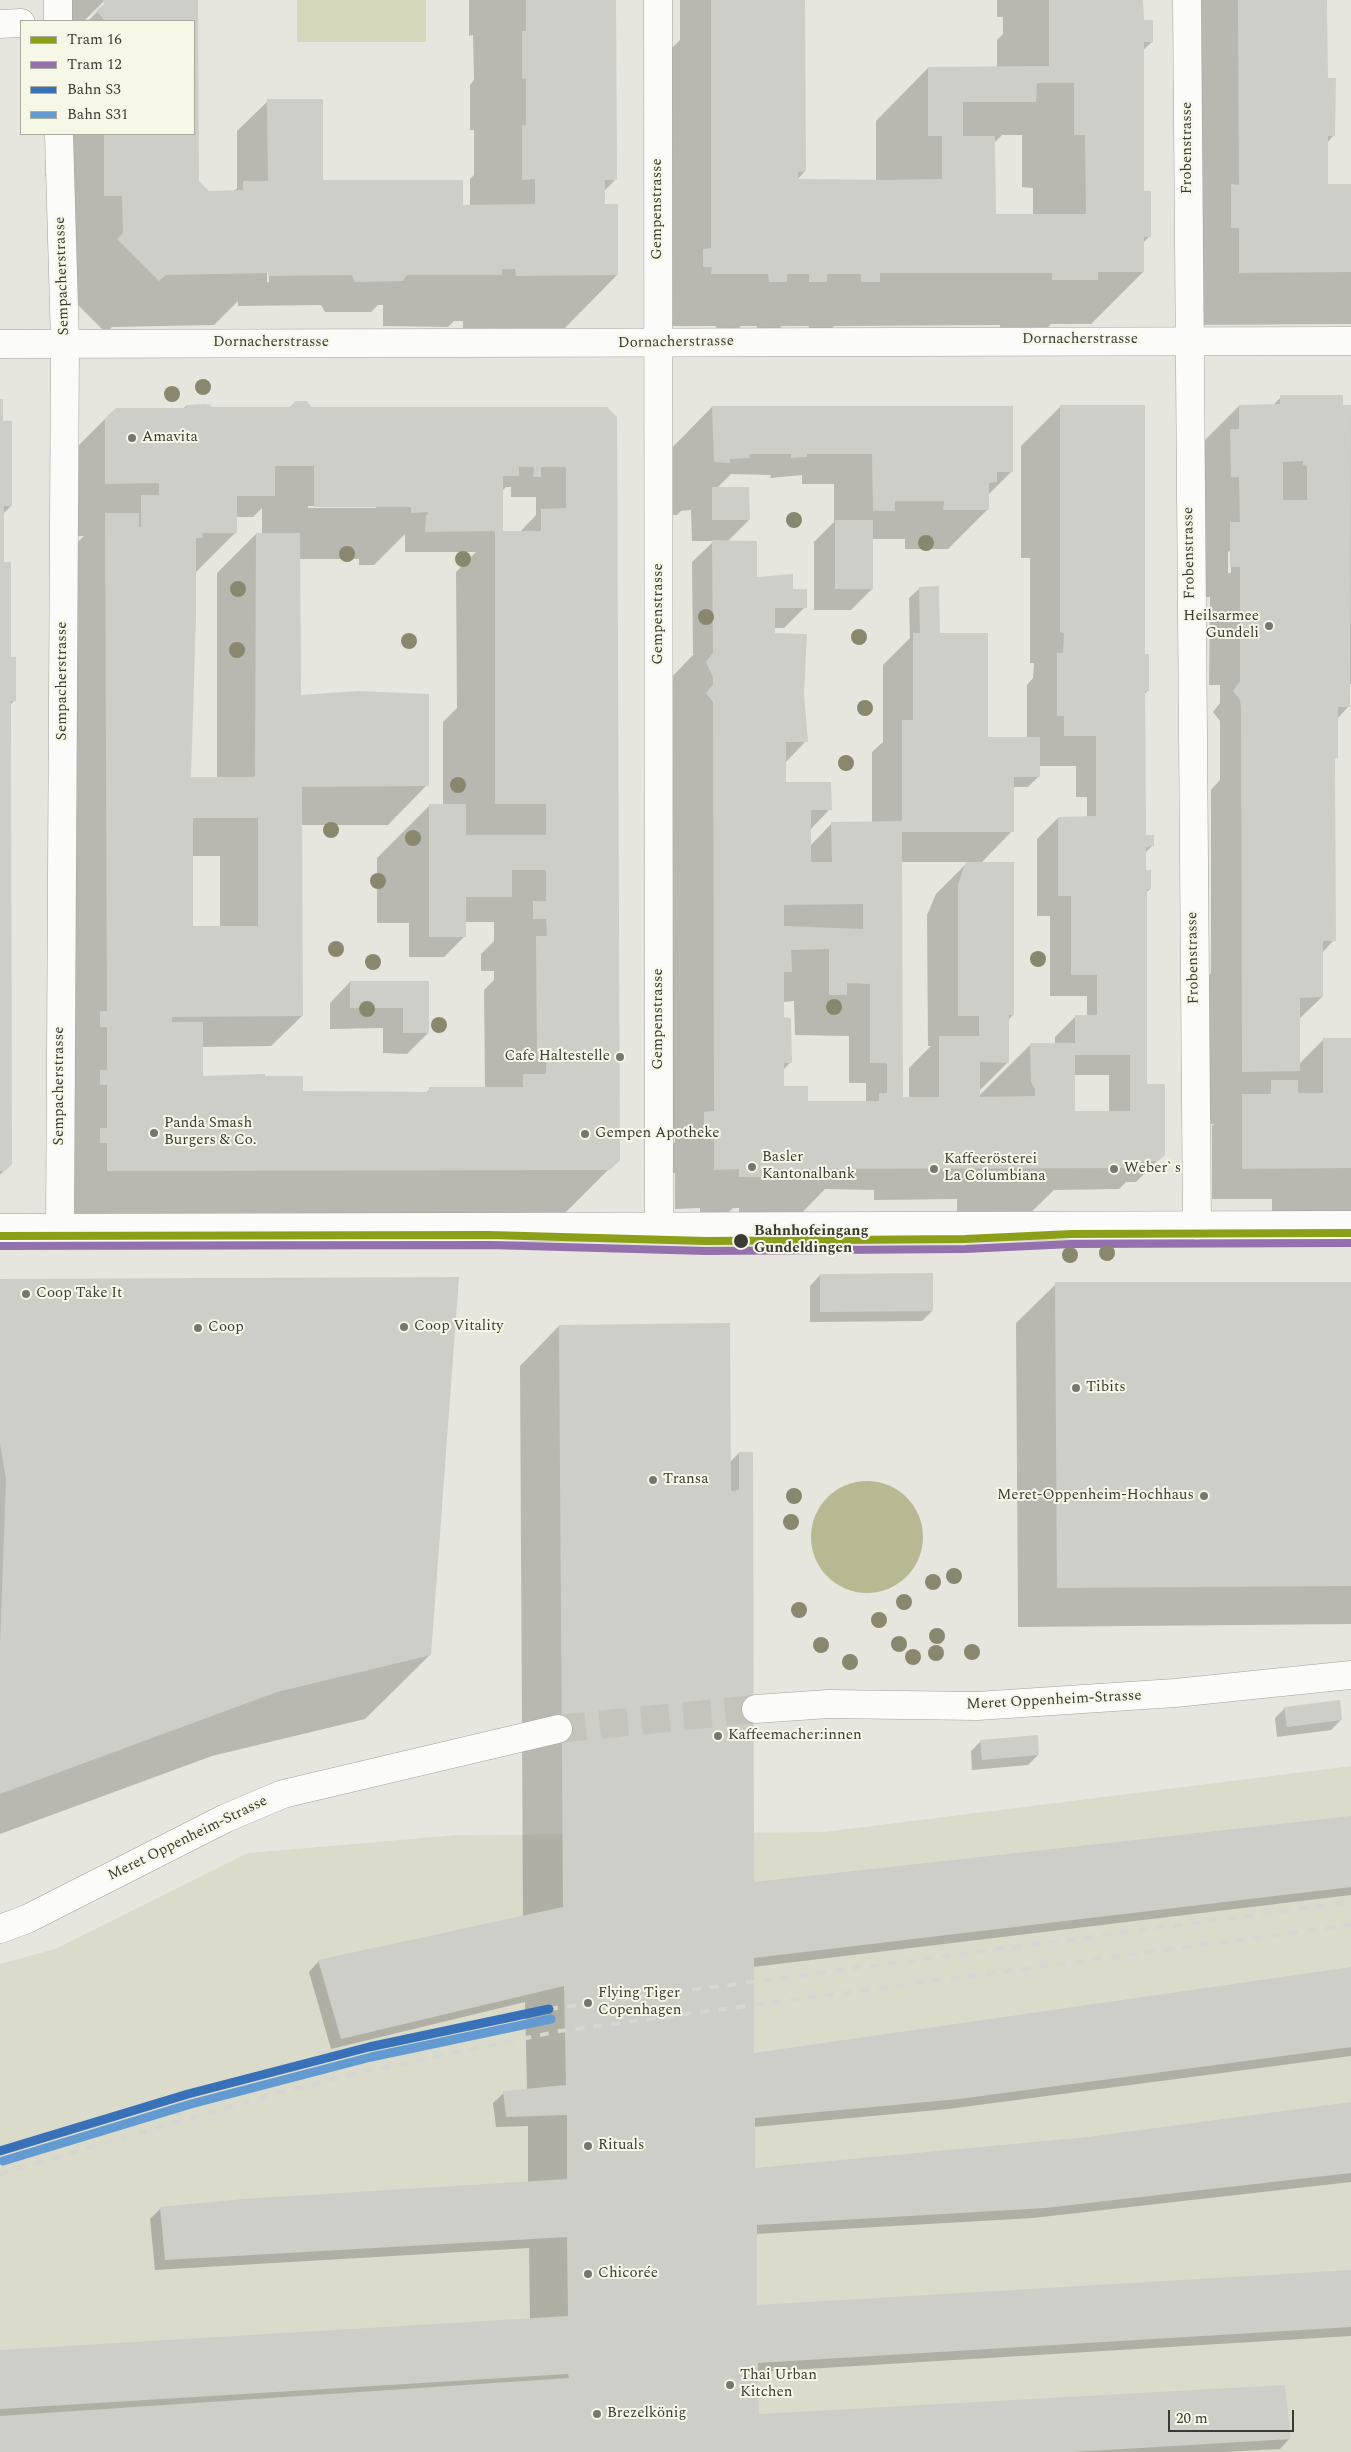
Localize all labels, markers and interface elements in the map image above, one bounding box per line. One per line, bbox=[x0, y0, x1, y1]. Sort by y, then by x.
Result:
legend bbox=[20, 20, 195, 135]
text: Tram 16 bbox=[67, 28, 122, 51]
text: Tram 12 bbox=[67, 53, 122, 76]
text: Bahn S3 bbox=[67, 78, 121, 101]
street label: Frobenstrasse bbox=[1179, 102, 1197, 194]
text: Bahn S31 bbox=[67, 103, 128, 126]
street label: Gempenstrasse bbox=[649, 158, 667, 260]
street label: Sempacherstrasse bbox=[52, 216, 74, 336]
street label: Dornacherstrasse bbox=[1022, 331, 1138, 349]
street label: Dornacherstrasse bbox=[618, 333, 734, 353]
street label: Dornacherstrasse bbox=[213, 334, 329, 352]
place label: Amavita bbox=[142, 429, 198, 447]
marker: Amavita bbox=[126, 432, 138, 444]
street label: Frobenstrasse bbox=[1180, 507, 1200, 599]
street label: Gempenstrasse bbox=[650, 563, 668, 665]
place label: Heilsarmee Gundeli bbox=[1183, 608, 1259, 643]
marker: Heilsarmee Gundeli bbox=[1263, 620, 1275, 632]
street label: Sempacherstrasse bbox=[54, 622, 72, 740]
street label: Frobenstrasse bbox=[1184, 912, 1204, 1004]
street label: Gempenstrasse bbox=[650, 968, 668, 1070]
street label: Sempacherstrasse bbox=[51, 1027, 69, 1145]
place label: Cafe Haltestelle bbox=[504, 1048, 610, 1066]
marker: Cafe Haltestelle bbox=[614, 1051, 626, 1063]
place label: Panda Smash Burgers & Co. bbox=[164, 1115, 256, 1150]
place label: Gempen Apotheke bbox=[595, 1125, 720, 1143]
marker: Panda Smash Burgers & Co. bbox=[148, 1127, 160, 1139]
marker: Gempen Apotheke bbox=[579, 1128, 591, 1140]
place label: Basler Kantonalbank bbox=[762, 1149, 855, 1184]
place label: Kaffeerösterei La Columbiana bbox=[944, 1151, 1046, 1186]
place label: Weberˋs bbox=[1124, 1160, 1181, 1178]
marker: Basler Kantonalbank bbox=[746, 1161, 758, 1173]
marker: Kaffeerösterei La Columbiana bbox=[928, 1163, 940, 1175]
marker: Weberˋs bbox=[1108, 1163, 1120, 1175]
place label: Bahnhofeingang Gundeldingen bbox=[754, 1223, 869, 1258]
marker: Bahnhofeingang Gundeldingen bbox=[732, 1232, 750, 1250]
place label: Coop Take It bbox=[36, 1285, 122, 1303]
marker: Coop Take It bbox=[20, 1288, 32, 1300]
place label: Coop Vitality bbox=[414, 1318, 503, 1336]
place label: Coop bbox=[208, 1319, 244, 1337]
marker: Coop Vitality bbox=[398, 1321, 410, 1333]
marker: Coop bbox=[192, 1322, 204, 1334]
place label: Tibits bbox=[1086, 1379, 1126, 1397]
marker: Tibits bbox=[1070, 1382, 1082, 1394]
place label: Transa bbox=[663, 1471, 709, 1489]
marker: Transa bbox=[647, 1474, 659, 1486]
place label: Meret-Oppenheim-Hochhaus bbox=[997, 1487, 1194, 1505]
marker: Meret-Oppenheim-Hochhaus bbox=[1198, 1490, 1210, 1502]
street label: Meret Oppenheim-Strasse bbox=[966, 1687, 1142, 1715]
place label: Kaffeemacher:innen bbox=[728, 1727, 862, 1745]
marker: Kaffeemacher:innen bbox=[712, 1730, 724, 1742]
street label: Meret Oppenheim-Strasse bbox=[105, 1792, 271, 1886]
place label: Flying Tiger Copenhagen bbox=[598, 1985, 682, 2020]
marker: Flying Tiger Copenhagen bbox=[582, 1997, 594, 2009]
place label: Rituals bbox=[598, 2137, 644, 2155]
marker: Rituals bbox=[582, 2140, 594, 2152]
place label: Chicorée bbox=[598, 2265, 658, 2283]
marker: Chicorée bbox=[582, 2268, 594, 2280]
place label: Thai Urban Kitchen bbox=[740, 2367, 817, 2402]
marker: Thai Urban Kitchen bbox=[724, 2379, 736, 2391]
scale bar bbox=[1171, 2400, 1297, 2432]
place label: Brezelkönig bbox=[607, 2405, 687, 2423]
text: 20 m bbox=[1176, 2407, 1208, 2430]
marker: Brezelkönig bbox=[591, 2408, 603, 2420]

